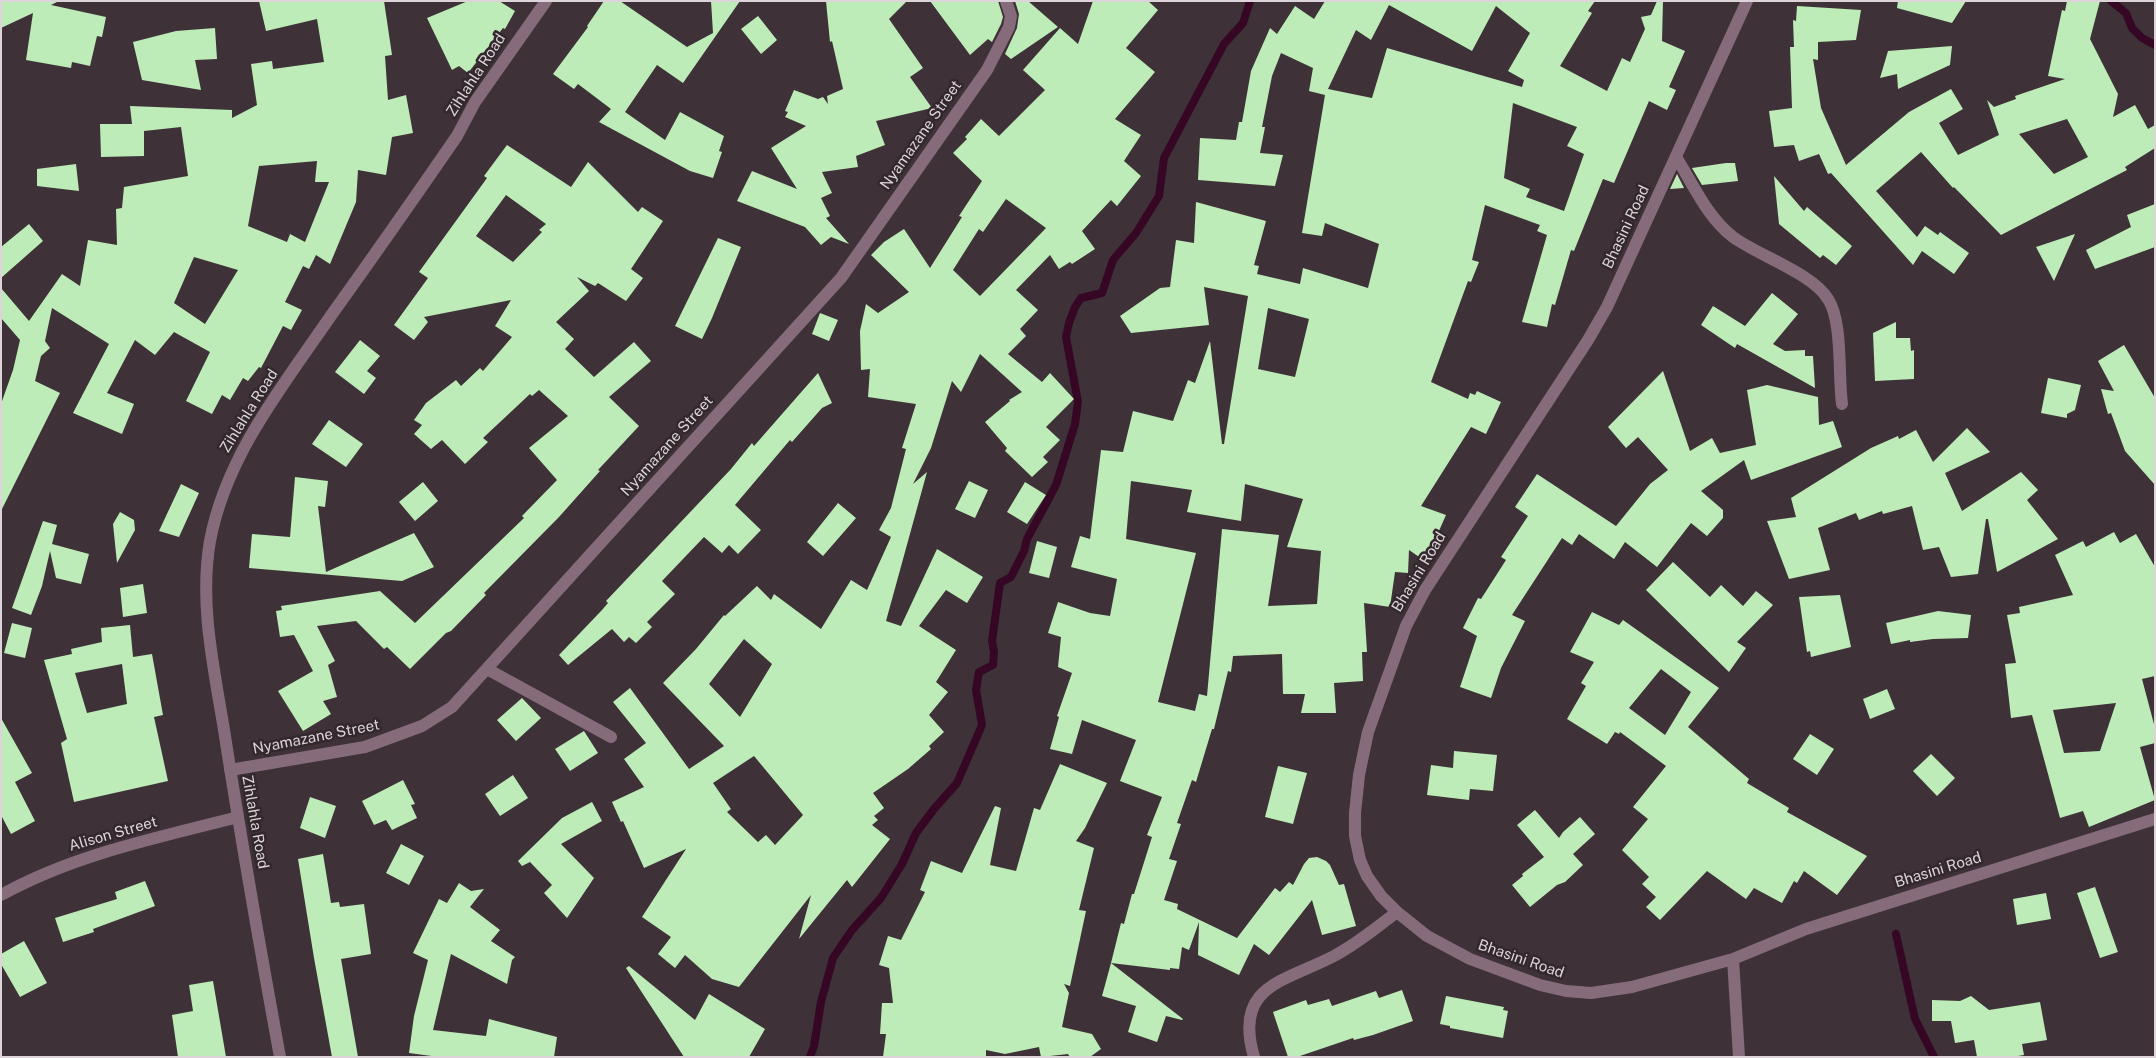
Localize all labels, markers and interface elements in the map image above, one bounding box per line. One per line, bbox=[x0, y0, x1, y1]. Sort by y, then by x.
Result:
street label: Zihlahla Road bbox=[443, 30, 509, 120]
street label: Nyamazane Street bbox=[877, 77, 965, 193]
street label: Bhasini Road bbox=[1599, 182, 1653, 272]
street label: Zihlahla Road bbox=[216, 366, 282, 456]
street label: Nyamazane Street bbox=[617, 392, 717, 500]
street label: Bhasini Road bbox=[1388, 529, 1450, 615]
street label: Nyamazane Street bbox=[251, 716, 381, 758]
street label: Zihlahla Road bbox=[238, 774, 272, 870]
street label: Alison Street bbox=[67, 813, 159, 855]
street label: Bhasini Road bbox=[1892, 848, 1984, 892]
street label: Bhasini Road bbox=[1476, 936, 1566, 982]

